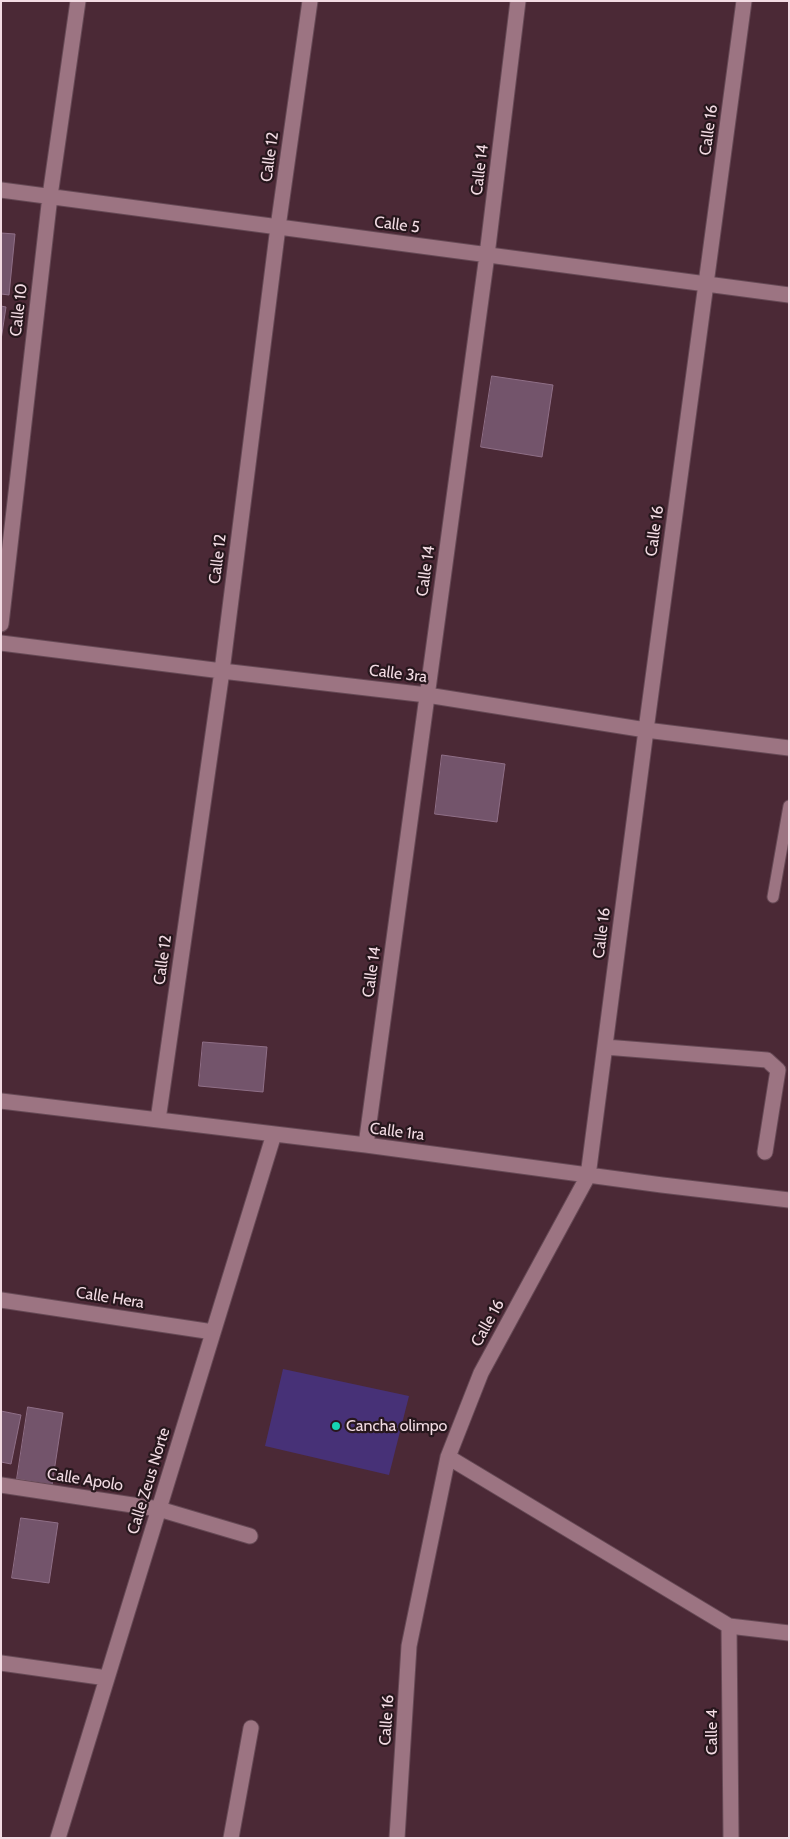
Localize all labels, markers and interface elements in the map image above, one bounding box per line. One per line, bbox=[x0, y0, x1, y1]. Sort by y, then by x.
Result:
street label: Calle 16 bbox=[696, 103, 722, 157]
street label: Calle 12 bbox=[257, 131, 283, 183]
street label: Calle 14 bbox=[467, 143, 493, 197]
street label: Calle 5 bbox=[373, 213, 421, 237]
street label: Calle 10 bbox=[6, 282, 32, 338]
street label: Calle 16 bbox=[642, 504, 668, 558]
street label: Calle 12 bbox=[205, 533, 231, 585]
street label: Calle 14 bbox=[413, 544, 439, 598]
street label: Calle 3ra bbox=[368, 661, 428, 687]
street label: Calle 16 bbox=[589, 906, 615, 960]
street label: Calle 12 bbox=[150, 934, 176, 986]
street label: Calle 14 bbox=[359, 945, 385, 999]
street label: Calle 1ra bbox=[369, 1119, 425, 1145]
street label: Calle Hera bbox=[75, 1283, 145, 1313]
street label: Calle 16 bbox=[467, 1296, 509, 1350]
place label: Cancha olimpo bbox=[346, 1416, 447, 1436]
marker: Cancha olimpo bbox=[330, 1420, 342, 1432]
street label: Calle Zeus Norte bbox=[124, 1425, 174, 1537]
street label: Calle Apolo bbox=[46, 1465, 124, 1495]
street label: Calle 16 bbox=[376, 1694, 398, 1746]
street label: Calle 4 bbox=[702, 1709, 722, 1755]

